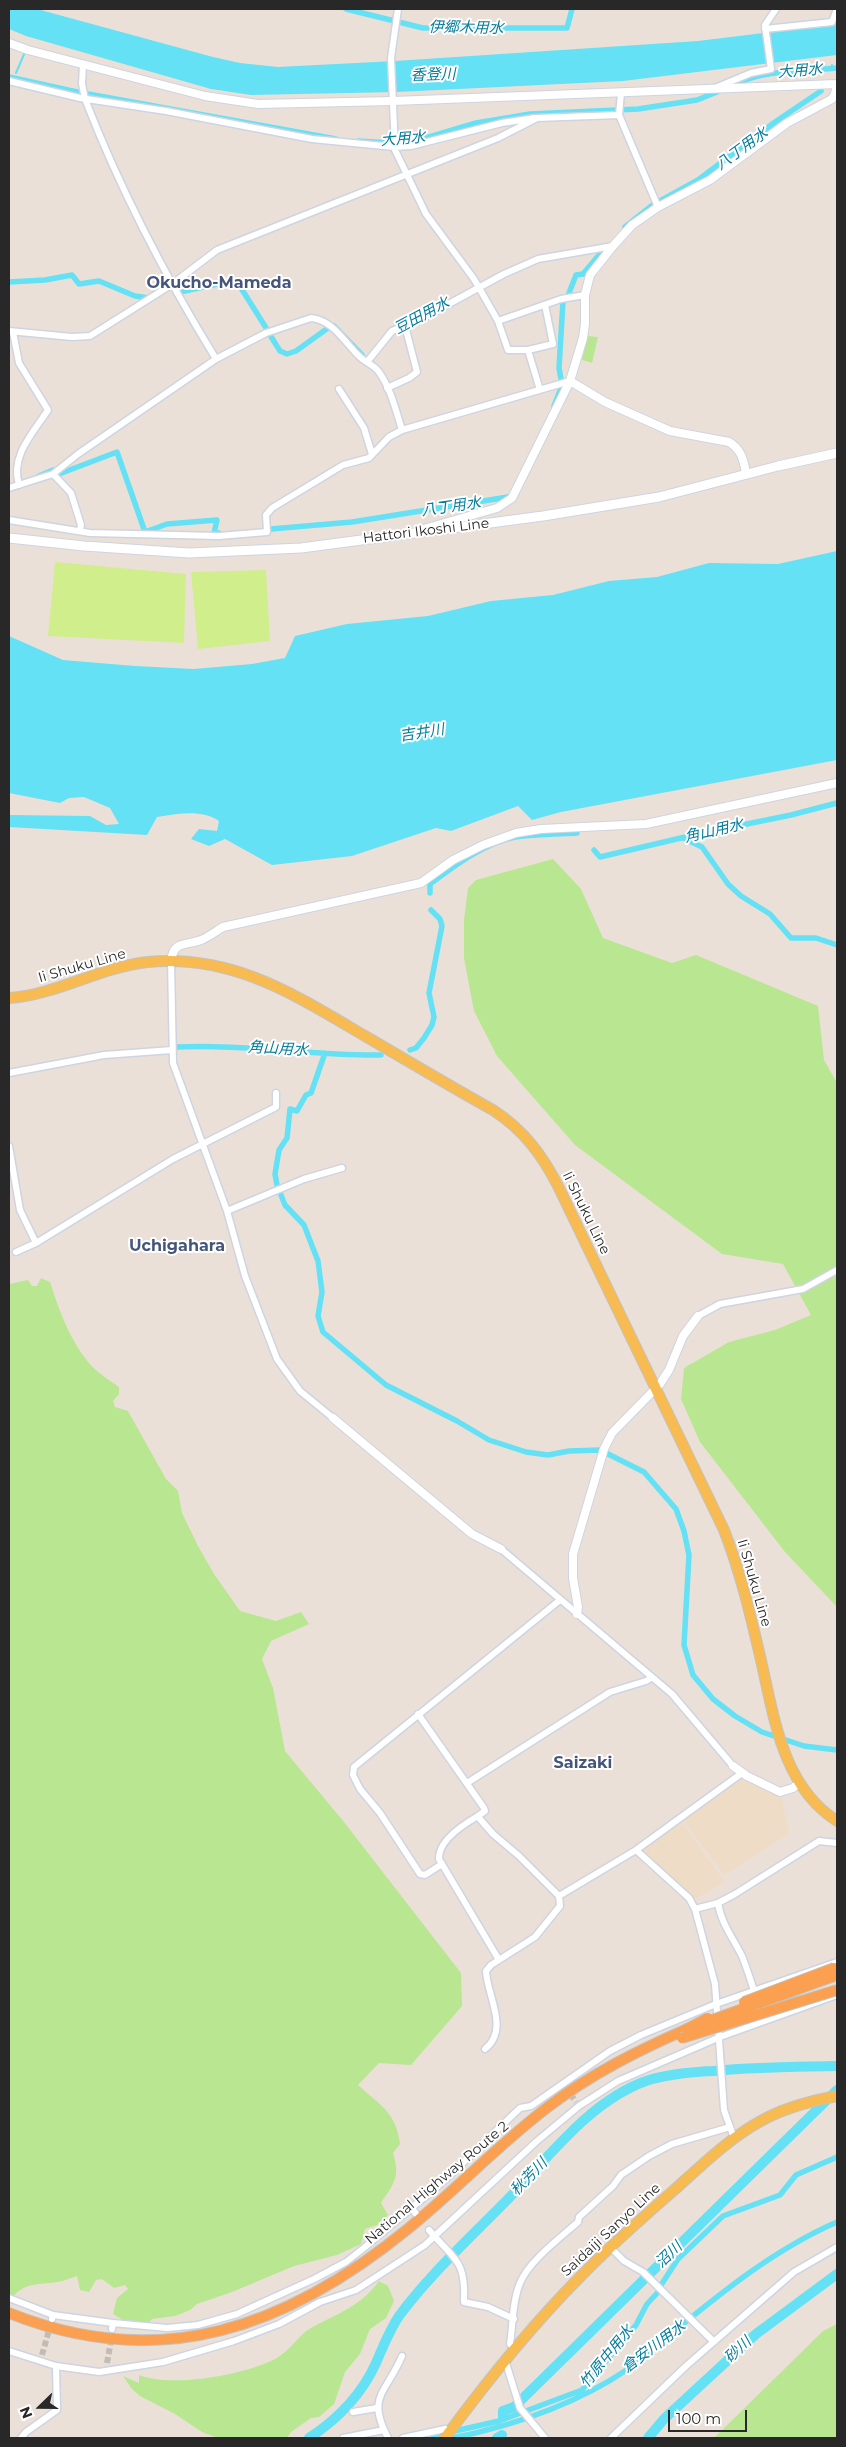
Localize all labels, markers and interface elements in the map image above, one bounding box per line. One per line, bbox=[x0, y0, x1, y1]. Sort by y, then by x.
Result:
water label: 伊郷木用水 bbox=[428, 18, 504, 38]
water label: 大用水 bbox=[777, 60, 823, 82]
water label: 香登川 bbox=[410, 65, 456, 85]
water label: 八丁用水 bbox=[712, 124, 772, 174]
water label: 大用水 bbox=[380, 128, 426, 150]
district label: Okucho-Mameda bbox=[146, 273, 292, 293]
water label: 豆田用水 bbox=[391, 294, 453, 338]
water label: 八丁用水 bbox=[420, 494, 482, 520]
street label: Hattori Ikoshi Line bbox=[362, 515, 490, 547]
water label: 吉井川 bbox=[398, 721, 446, 745]
water label: 角山用水 bbox=[683, 815, 745, 847]
street label: Ii Shuku Line bbox=[36, 945, 128, 987]
water label: 角山用水 bbox=[248, 1038, 308, 1060]
street label: Ii Shuku Line bbox=[559, 1169, 613, 1257]
district label: Uchigahara bbox=[129, 1236, 225, 1256]
street label: Ii Shuku Line bbox=[733, 1537, 775, 1629]
district label: Saizaki bbox=[554, 1753, 612, 1773]
street label: National Highway Route 2 bbox=[362, 2118, 512, 2248]
water label: 秋芳川 bbox=[507, 2155, 551, 2199]
street label: Saidaiji Sanyo Line bbox=[558, 2180, 664, 2280]
water label: 沼川 bbox=[652, 2238, 686, 2272]
water label: 倉安川用水 bbox=[619, 2317, 689, 2377]
water label: 竹原中用水 bbox=[576, 2322, 638, 2392]
water label: 砂川 bbox=[721, 2333, 755, 2367]
north arrow bbox=[15, 2382, 65, 2432]
scale bar bbox=[671, 2400, 750, 2432]
text: N bbox=[16, 2404, 37, 2421]
text: 100 m bbox=[676, 2409, 721, 2428]

